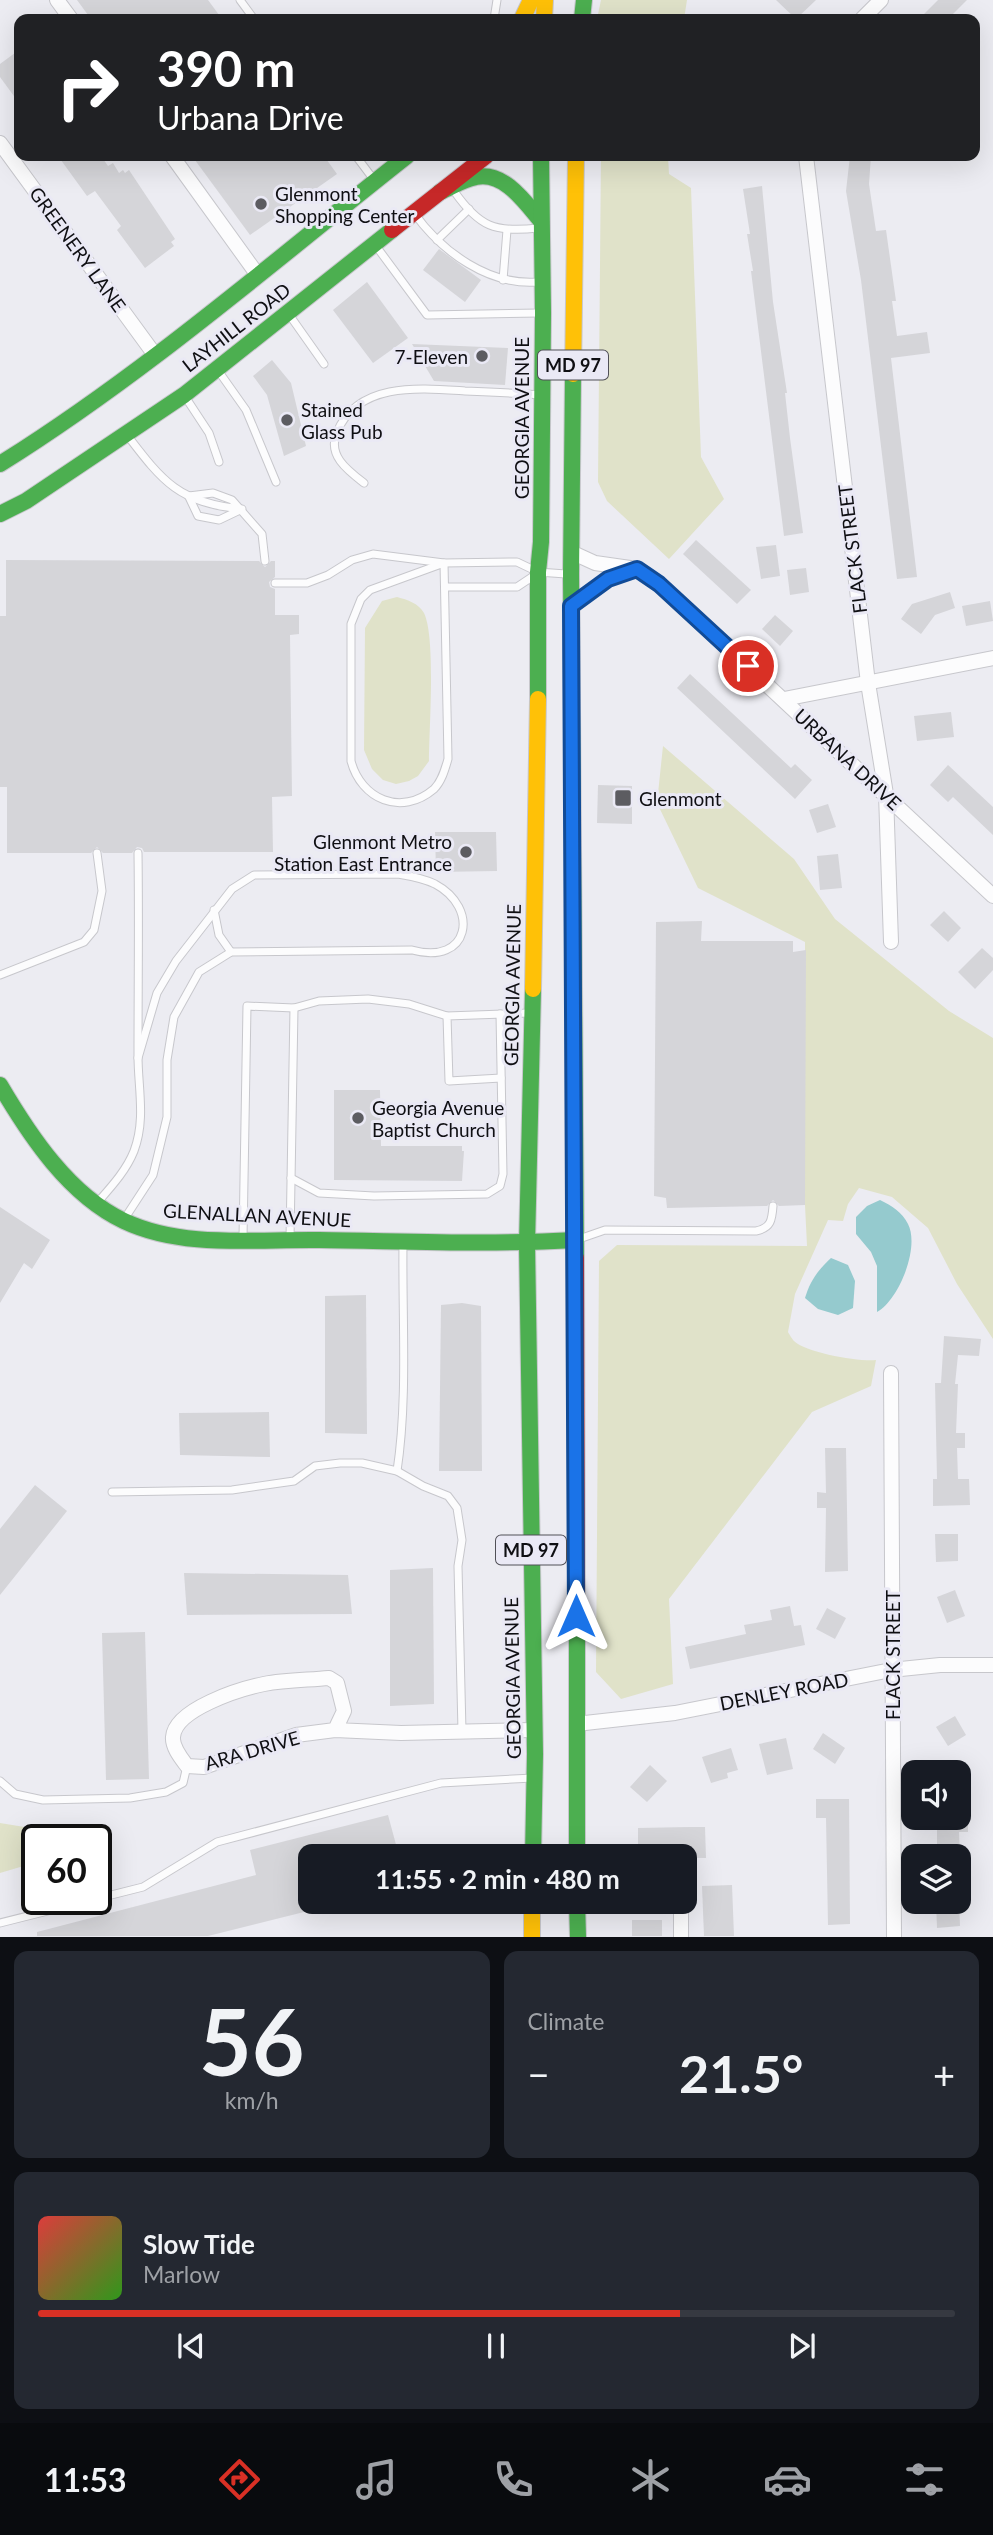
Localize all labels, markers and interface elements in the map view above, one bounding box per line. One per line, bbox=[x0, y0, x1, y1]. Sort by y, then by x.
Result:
text: 390 m bbox=[157, 39, 295, 97]
icon: right bbox=[42, 42, 133, 133]
text: Urbana Drive bbox=[157, 98, 344, 137]
street label: GREENERY LANE bbox=[25, 182, 131, 316]
place label: Glenmont Shopping Center bbox=[275, 182, 415, 227]
marker: Glenmont Shopping Center bbox=[253, 196, 269, 212]
street label: LAYHILL ROAD bbox=[177, 278, 295, 376]
street label: GEORGIA AVENUE bbox=[510, 337, 533, 499]
place label: 7-Eleven bbox=[395, 345, 468, 368]
marker: 7-Eleven bbox=[474, 348, 490, 364]
road number: MD 97 bbox=[538, 351, 608, 380]
place label: Stained Glass Pub bbox=[301, 398, 383, 443]
marker: Stained Glass Pub bbox=[279, 412, 295, 428]
street label: FLACK STREET bbox=[833, 483, 871, 615]
pin bbox=[718, 636, 778, 696]
icon: arrive bbox=[729, 647, 767, 685]
street label: URBANA DRIVE bbox=[790, 704, 906, 814]
place label: Glenmont bbox=[639, 787, 722, 810]
marker: Glenmont bbox=[613, 788, 633, 808]
place label: Glenmont Metro Station East Entrance bbox=[274, 830, 452, 875]
marker: Glenmont Metro Station East Entrance bbox=[458, 844, 474, 860]
street label: GEORGIA AVENUE bbox=[499, 904, 525, 1066]
place label: Georgia Avenue Baptist Church bbox=[372, 1096, 504, 1141]
marker: Georgia Avenue Baptist Church bbox=[350, 1110, 366, 1126]
street label: GLENALLAN AVENUE bbox=[162, 1199, 352, 1231]
road number: MD 97 bbox=[496, 1535, 566, 1564]
position arrow bbox=[539, 1579, 613, 1653]
street label: FLACK STREET bbox=[881, 1590, 904, 1720]
street label: GEORGIA AVENUE bbox=[499, 1597, 525, 1759]
street label: DENLEY ROAD bbox=[718, 1667, 850, 1715]
street label: ARA DRIVE bbox=[202, 1726, 302, 1774]
map controls bbox=[901, 1760, 971, 1914]
button: sound bbox=[901, 1760, 971, 1830]
speed limit sign: 60 bbox=[21, 1824, 112, 1915]
button: layers bbox=[901, 1844, 971, 1914]
text: 11:55 · 2 min · 480 m bbox=[375, 1863, 620, 1895]
text: 56 bbox=[199, 1986, 305, 2095]
text: Climate bbox=[528, 2007, 604, 2035]
text: 21.5° bbox=[679, 2042, 803, 2104]
text: − bbox=[528, 2051, 550, 2097]
text: + bbox=[933, 2051, 955, 2097]
text: km/h bbox=[225, 2086, 279, 2114]
text: Slow Tide bbox=[143, 2228, 255, 2260]
text: Marlow bbox=[143, 2260, 220, 2288]
icon: previous bbox=[172, 2327, 210, 2365]
icon: pause bbox=[477, 2327, 515, 2365]
icon: next bbox=[783, 2327, 821, 2365]
icon: directions bbox=[215, 2455, 264, 2504]
icon: music bbox=[352, 2455, 401, 2504]
icon: phone bbox=[489, 2455, 538, 2504]
icon: climate bbox=[626, 2455, 675, 2504]
icon: car bbox=[763, 2455, 812, 2504]
icon: filters bbox=[900, 2455, 949, 2504]
text: 11:53 bbox=[44, 2460, 127, 2499]

